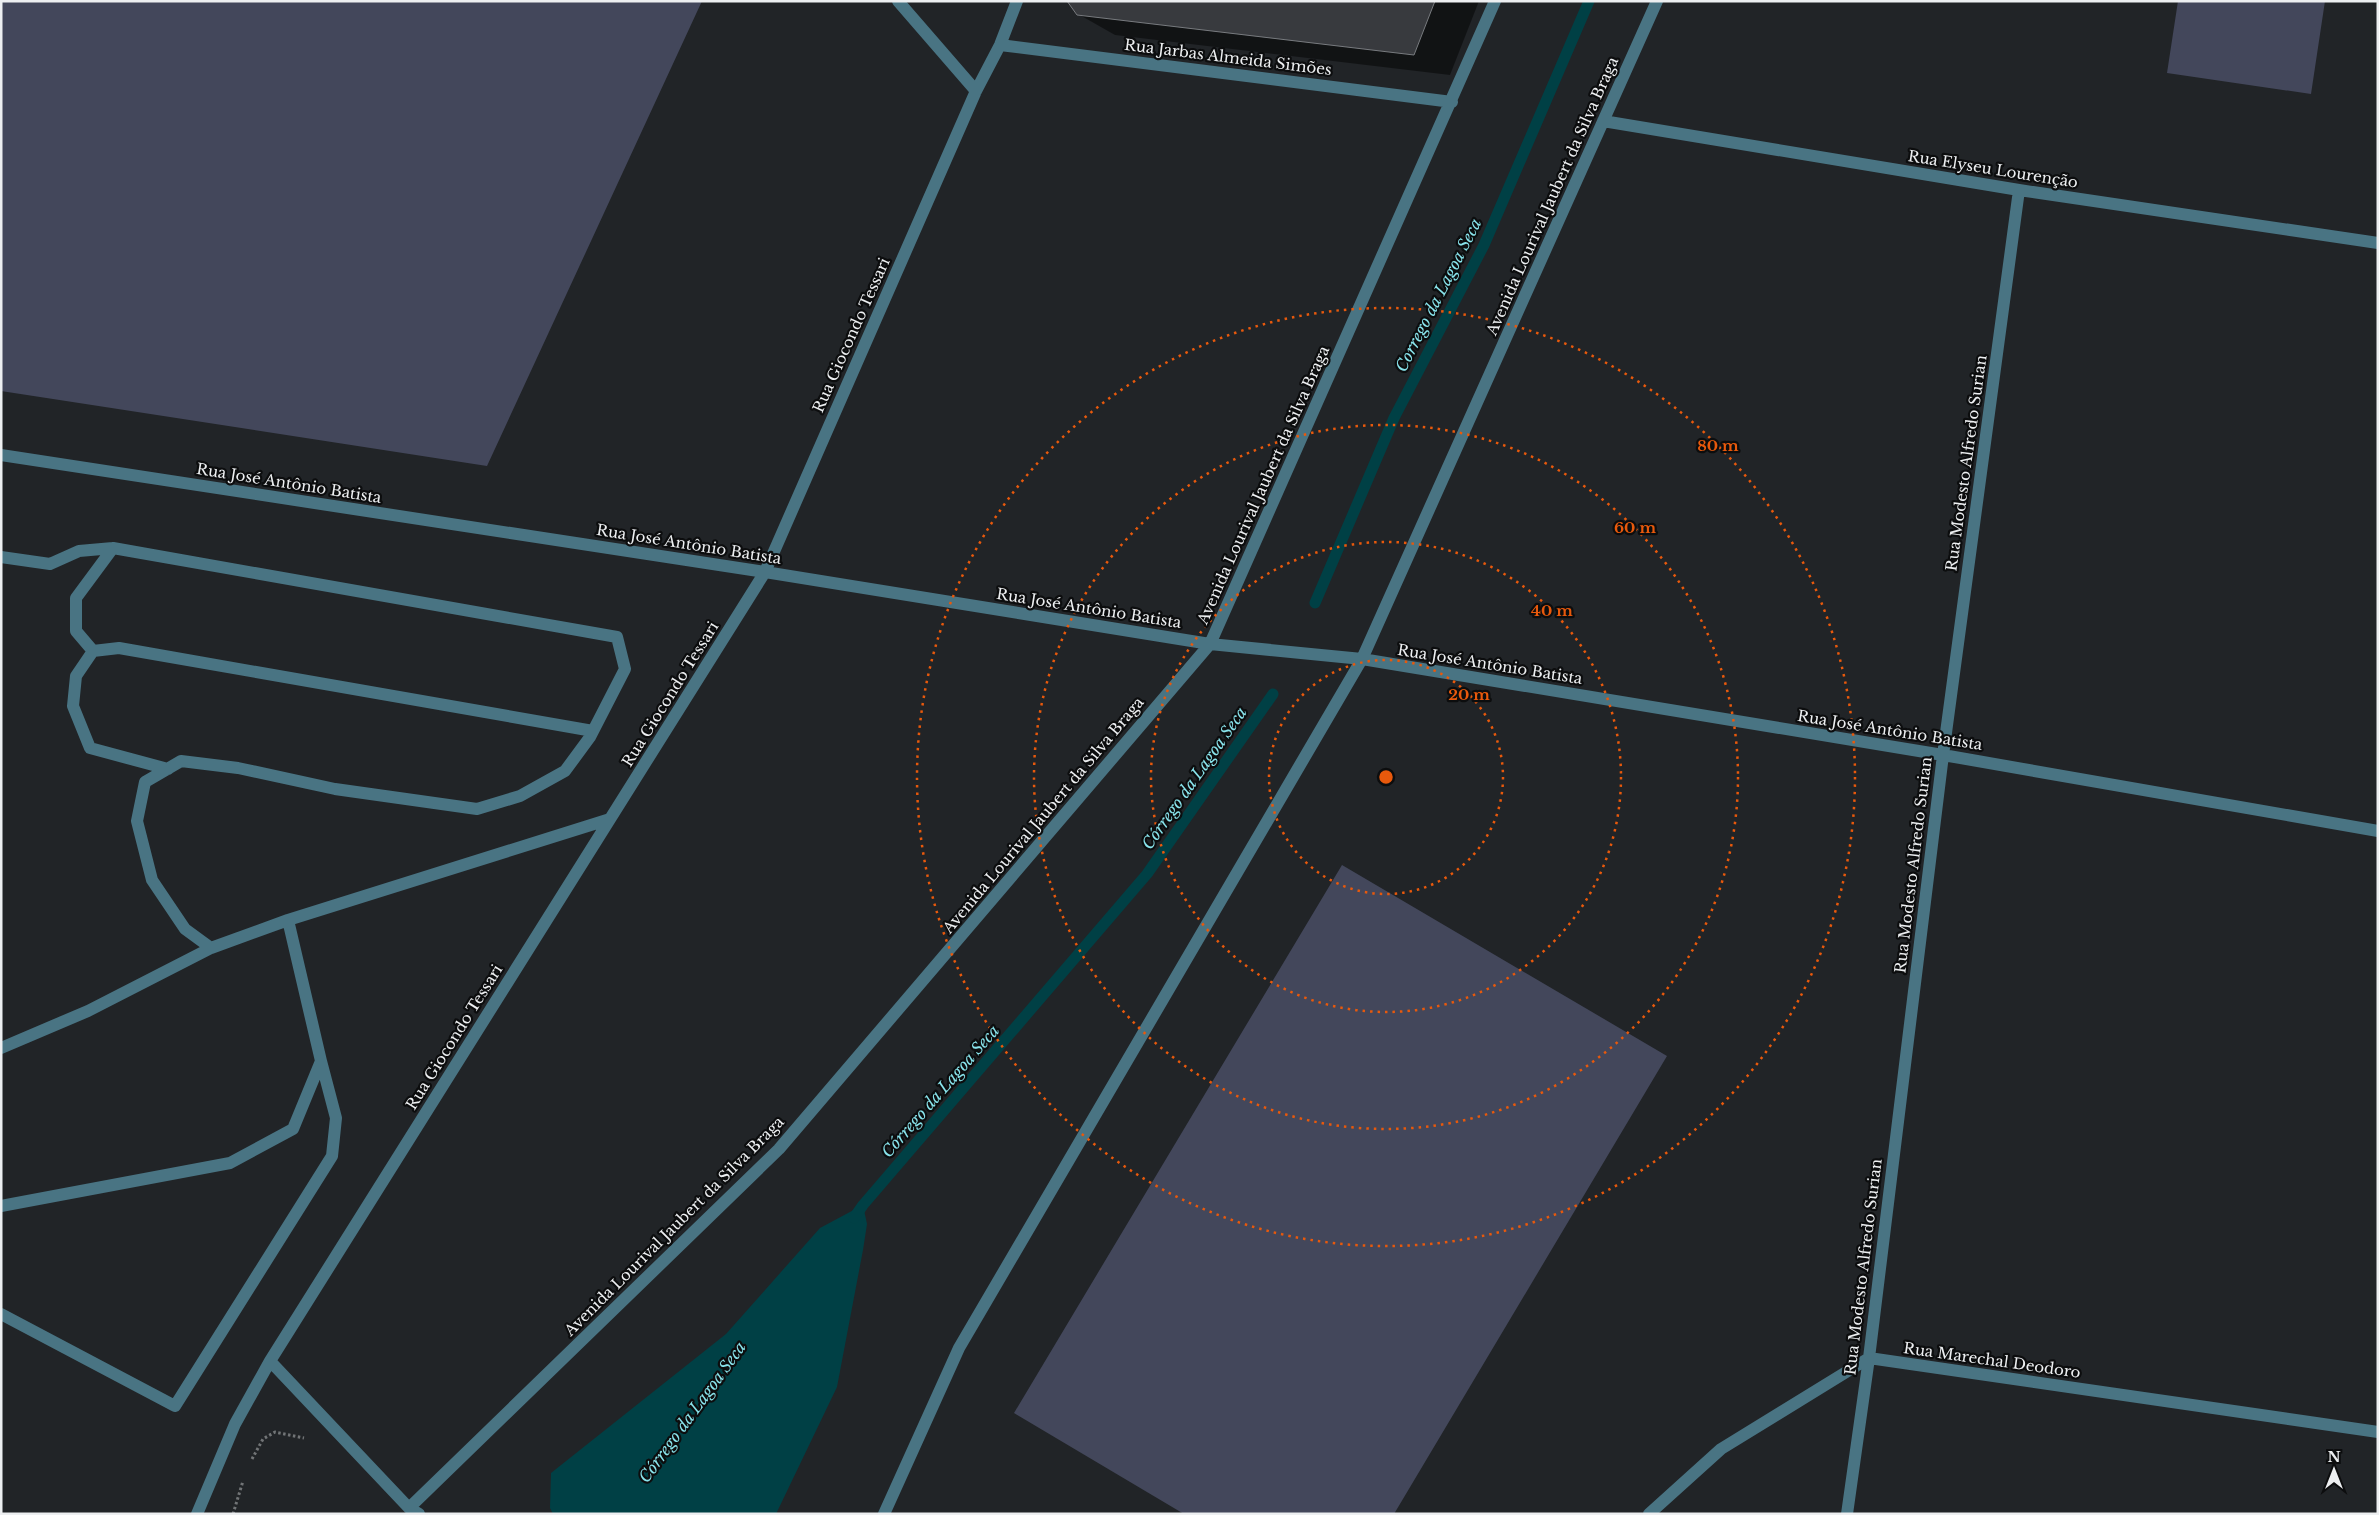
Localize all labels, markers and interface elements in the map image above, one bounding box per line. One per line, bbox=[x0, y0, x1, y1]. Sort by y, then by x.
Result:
street label: Rua Jarbas Almeida Simões bbox=[1123, 35, 1333, 79]
street label: Avenida Lourival Jaubert da Silva Braga bbox=[1481, 53, 1623, 339]
street label: Rua Elyseu Lourenção bbox=[1907, 146, 2080, 192]
water label: Corrego da Lagoa Seca bbox=[1391, 215, 1485, 375]
street label: Rua Giocondo Tessari bbox=[808, 255, 894, 415]
street label: Avenida Lourival Jaubert da Silva Braga bbox=[1192, 342, 1334, 628]
street label: Rua Modesto Alfredo Surian bbox=[1941, 354, 1991, 572]
text: 80 m bbox=[1697, 436, 1739, 455]
street label: Rua José Antônio Batista bbox=[195, 459, 384, 507]
text: 60 m bbox=[1614, 518, 1656, 537]
street label: Rua José Antônio Batista bbox=[595, 520, 784, 568]
street label: Rua José Antônio Batista bbox=[995, 584, 1184, 632]
text: 40 m bbox=[1531, 601, 1573, 620]
street label: Rua Giocondo Tessari bbox=[618, 618, 722, 770]
street label: Rua José Antônio Batista bbox=[1396, 640, 1585, 688]
text: 20 m bbox=[1448, 685, 1490, 704]
street label: Avenida Lourival Jaubert da Silva Braga bbox=[938, 692, 1148, 938]
water label: Córrego da Lagoa Seca bbox=[1137, 703, 1251, 853]
street label: Rua José Antônio Batista bbox=[1796, 706, 1985, 754]
street label: Rua Modesto Alfredo Surian bbox=[1890, 756, 1936, 974]
centre of rings bbox=[1377, 768, 1395, 786]
street label: Rua Giocondo Tessari bbox=[402, 961, 506, 1113]
water label: Córrego da Lagoa Seca bbox=[877, 1020, 1003, 1162]
street label: Avenida Lourival Jaubert da Silva Braga bbox=[560, 1112, 788, 1340]
street label: Rua Modesto Alfredo Surian bbox=[1840, 1158, 1886, 1376]
water label: Córrego da Lagoa Seca bbox=[634, 1338, 750, 1486]
street label: Rua Marechal Deodoro bbox=[1902, 1338, 2082, 1382]
north arrow bbox=[2309, 1445, 2359, 1495]
text: N bbox=[2327, 1448, 2341, 1466]

